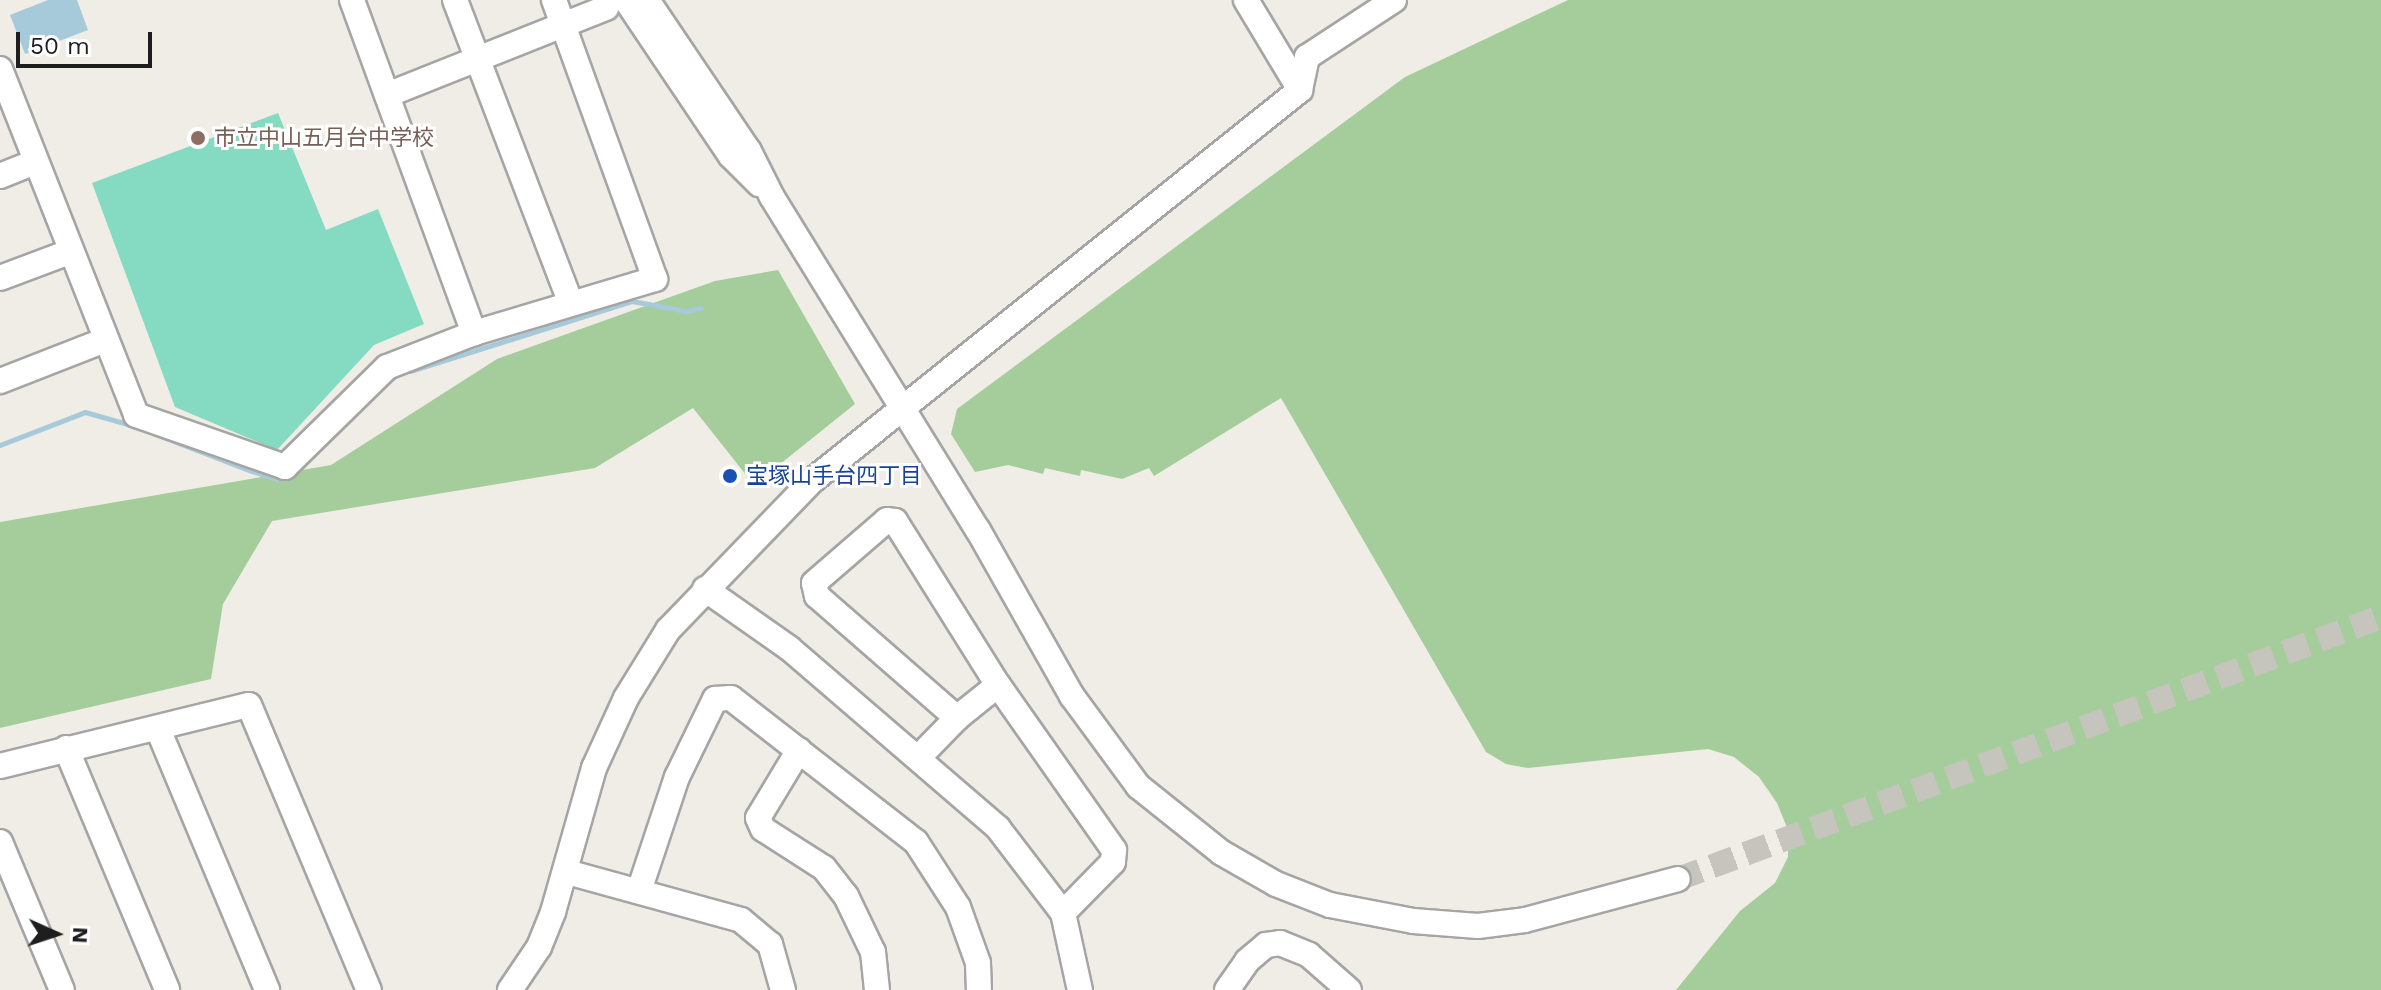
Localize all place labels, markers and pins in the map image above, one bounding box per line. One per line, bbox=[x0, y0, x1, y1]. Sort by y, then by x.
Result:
place label: 市立中山五月台中学校 bbox=[214, 125, 434, 151]
marker: 市立中山五月台中学校 bbox=[189, 129, 207, 147]
place label: 宝塚山手台四丁目 bbox=[746, 463, 922, 489]
marker: 宝塚山手台四丁目 bbox=[721, 467, 739, 485]

